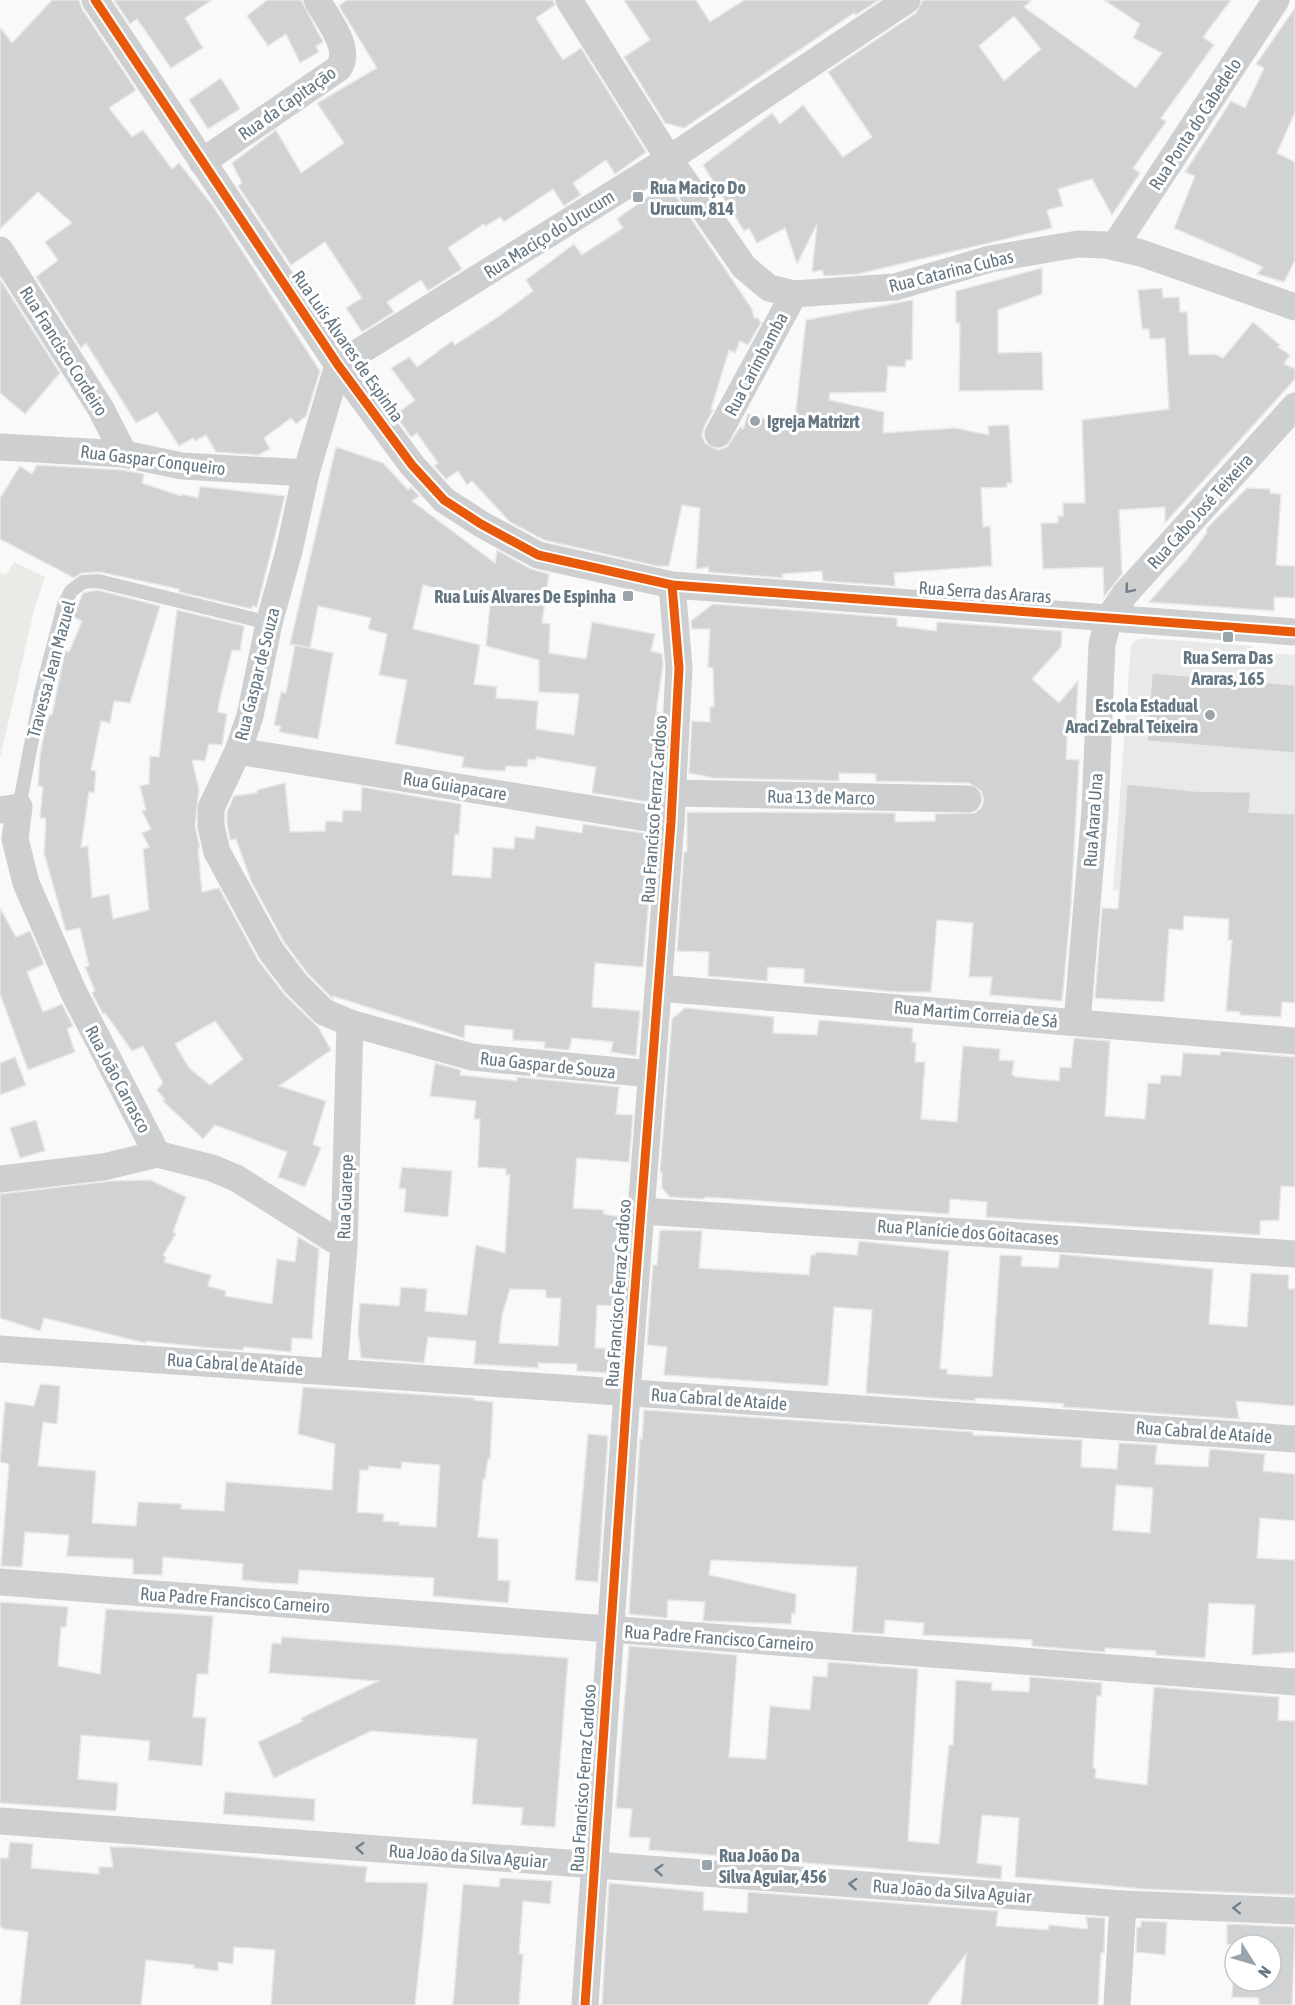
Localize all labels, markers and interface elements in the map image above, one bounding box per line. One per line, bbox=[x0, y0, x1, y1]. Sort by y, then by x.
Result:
street label: Rua Ponta do Cabedelo bbox=[1145, 54, 1245, 194]
street label: Rua da Capitação bbox=[234, 62, 340, 144]
place label: Rua Maciço Do Urucum, 814 bbox=[650, 177, 746, 219]
street label: Rua Maciço do Urucum bbox=[480, 185, 618, 283]
marker: Rua Maciço Do Urucum, 814 bbox=[631, 190, 645, 204]
street label: Rua Catarina Cubas bbox=[887, 245, 1015, 297]
street label: Rua Luís Álvares de Espinha bbox=[288, 266, 408, 426]
street label: Rua Francisco Cordeiro bbox=[16, 282, 112, 420]
street label: Rua Carimbamba bbox=[720, 309, 792, 419]
place label: Igreja Matrizrt bbox=[767, 411, 860, 432]
marker: Igreja Matrizrt bbox=[748, 414, 762, 428]
street label: Rua Gaspar Conqueiro bbox=[79, 441, 227, 479]
street label: Rua Cabo José Teixeira bbox=[1143, 449, 1257, 573]
street label: Rua Serra das Araras bbox=[918, 577, 1052, 607]
one-way arrow bbox=[1125, 582, 1136, 593]
place label: Rua Luís Alvares De Espinha bbox=[434, 586, 616, 607]
marker: Rua Luís Alvares De Espinha bbox=[621, 589, 635, 603]
street label: Travessa Jean Mazuel bbox=[23, 598, 79, 740]
street label: Rua Gaspar de Souza bbox=[230, 605, 284, 743]
marker: Rua Serra Das Araras, 165 bbox=[1221, 630, 1235, 644]
place label: Rua Serra Das Araras, 165 bbox=[1183, 647, 1274, 689]
place label: Escola Estadual Araci Zebral Teixeira bbox=[1064, 695, 1198, 737]
marker: Escola Estadual Araci Zebral Teixeira bbox=[1203, 708, 1217, 722]
street label: Rua Francisco Ferraz Cardoso bbox=[637, 714, 671, 904]
street label: Rua Guiapacare bbox=[402, 767, 508, 805]
street label: Rua Arara Una bbox=[1079, 772, 1107, 868]
street label: Rua 13 de Marco bbox=[767, 786, 875, 808]
street label: Rua Martim Correia de Sá bbox=[893, 996, 1059, 1032]
street label: Rua João Carrasco bbox=[81, 1022, 155, 1136]
street label: Rua Gaspar de Souza bbox=[479, 1047, 617, 1083]
street label: Rua Guarepe bbox=[333, 1154, 357, 1240]
street label: Rua Francisco Ferraz Cardoso bbox=[601, 1198, 635, 1388]
street label: Rua Planície dos Goitacases bbox=[876, 1215, 1060, 1249]
street label: Rua Cabral de Ataíde bbox=[166, 1349, 304, 1379]
street label: Rua Cabral de Ataíde bbox=[650, 1384, 788, 1414]
street label: Rua Cabral de Ataíde bbox=[1135, 1417, 1273, 1447]
street label: Rua Padre Francisco Carneiro bbox=[139, 1583, 331, 1617]
street label: Rua Padre Francisco Carneiro bbox=[623, 1621, 815, 1655]
street label: Rua Francisco Ferraz Cardoso bbox=[566, 1683, 600, 1873]
street label: Rua João da Silva Aguiar bbox=[388, 1840, 549, 1872]
one-way arrow bbox=[355, 1841, 364, 1854]
place label: Rua João Da Silva Aguiar, 456 bbox=[719, 1845, 827, 1887]
marker: Rua João Da Silva Aguiar, 456 bbox=[700, 1858, 714, 1872]
one-way arrow bbox=[654, 1864, 663, 1877]
street label: Rua João da Silva Aguiar bbox=[872, 1875, 1033, 1907]
one-way arrow bbox=[849, 1878, 858, 1891]
one-way arrow bbox=[1232, 1902, 1241, 1915]
north arrow bbox=[1223, 1933, 1283, 1993]
text: N bbox=[1255, 1963, 1275, 1981]

